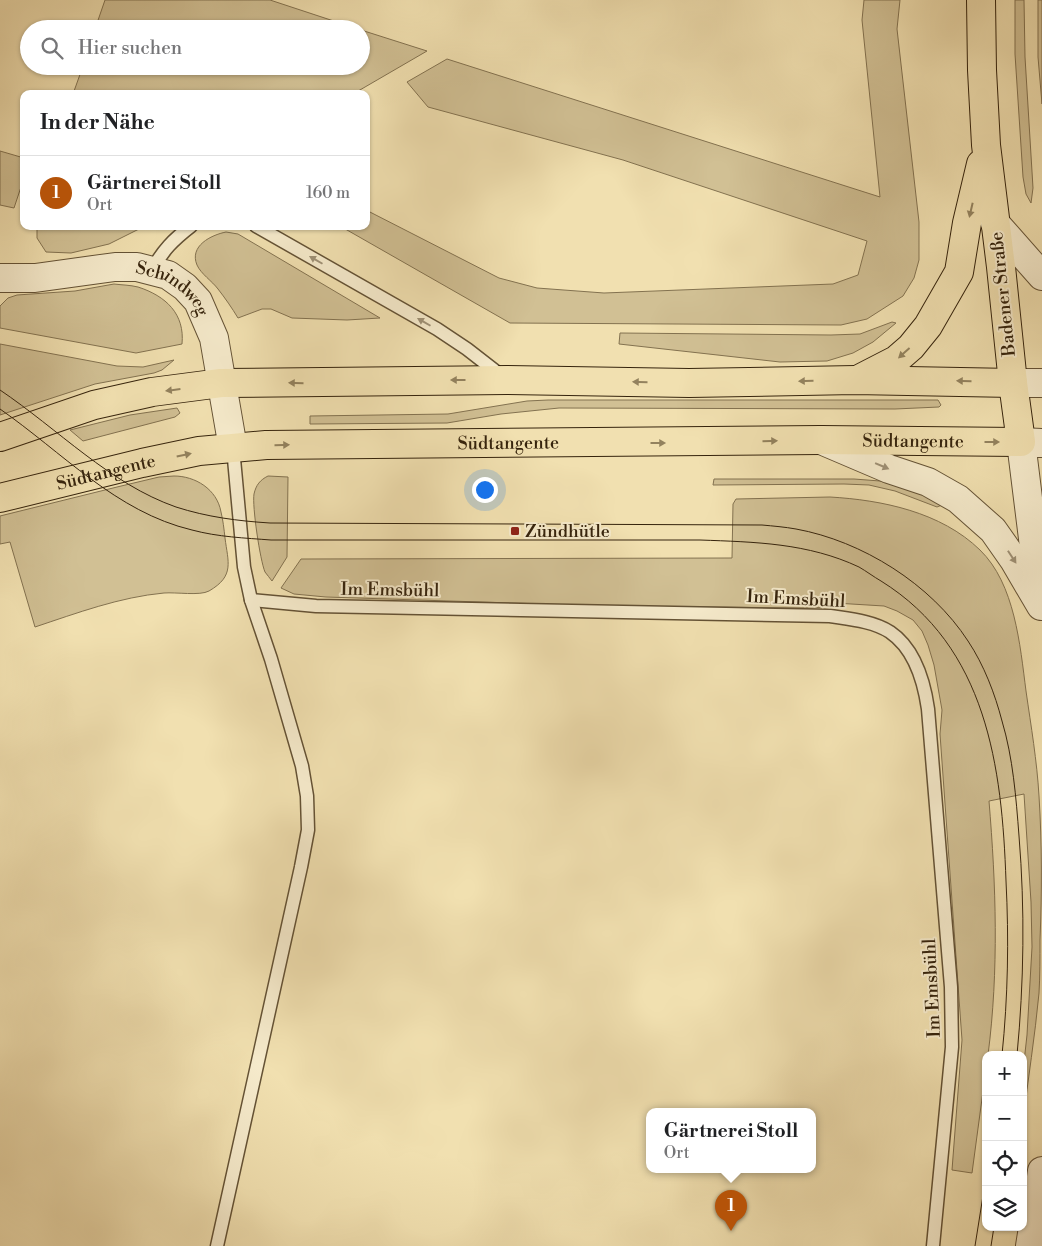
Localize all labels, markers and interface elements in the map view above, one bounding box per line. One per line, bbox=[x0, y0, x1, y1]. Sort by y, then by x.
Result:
search box bbox=[20, 20, 370, 75]
icon: search bbox=[38, 34, 66, 62]
text: Hier suchen bbox=[78, 36, 182, 60]
text: In der Nähe bbox=[40, 110, 155, 136]
text: Gärtnerei Stoll bbox=[87, 171, 221, 195]
text: 1 bbox=[52, 183, 60, 203]
text: 160 m bbox=[306, 183, 350, 203]
text: Ort bbox=[87, 195, 113, 215]
one-way arrow bbox=[967, 202, 975, 217]
street label: Badener Straße bbox=[985, 231, 1021, 358]
street label: Schindweg bbox=[133, 256, 215, 320]
one-way arrow bbox=[310, 256, 323, 265]
one-way arrow bbox=[417, 318, 432, 326]
one-way arrow bbox=[898, 348, 911, 359]
one-way arrow bbox=[450, 376, 466, 384]
one-way arrow bbox=[798, 377, 814, 385]
one-way arrow bbox=[956, 377, 972, 385]
one-way arrow bbox=[632, 378, 648, 386]
one-way arrow bbox=[288, 379, 304, 387]
one-way arrow bbox=[164, 386, 180, 394]
street label: Südtangente bbox=[862, 429, 964, 453]
street label: Südtangente bbox=[457, 431, 559, 455]
one-way arrow bbox=[763, 437, 779, 445]
one-way arrow bbox=[984, 438, 1000, 446]
one-way arrow bbox=[650, 439, 666, 447]
one-way arrow bbox=[274, 441, 290, 449]
street label: Südtangente bbox=[54, 449, 158, 495]
one-way arrow bbox=[176, 450, 192, 458]
one-way arrow bbox=[875, 462, 890, 470]
your location bbox=[472, 477, 498, 503]
place label: Zündhütle bbox=[525, 520, 610, 543]
marker: Zündhütle bbox=[509, 525, 521, 537]
one-way arrow bbox=[1007, 550, 1016, 563]
street label: Im Emsbühl bbox=[340, 578, 440, 602]
street label: Im Emsbühl bbox=[746, 585, 847, 613]
street label: Im Emsbühl bbox=[918, 937, 946, 1038]
map controls bbox=[982, 1051, 1027, 1231]
button: + bbox=[982, 1051, 1027, 1096]
button: − bbox=[982, 1096, 1027, 1141]
popup bbox=[646, 1108, 816, 1173]
text: Gärtnerei Stoll bbox=[664, 1119, 798, 1143]
button: locate bbox=[982, 1141, 1027, 1186]
text: Ort bbox=[664, 1143, 689, 1163]
button: layers bbox=[982, 1186, 1027, 1231]
pin: 1 bbox=[715, 1190, 747, 1231]

